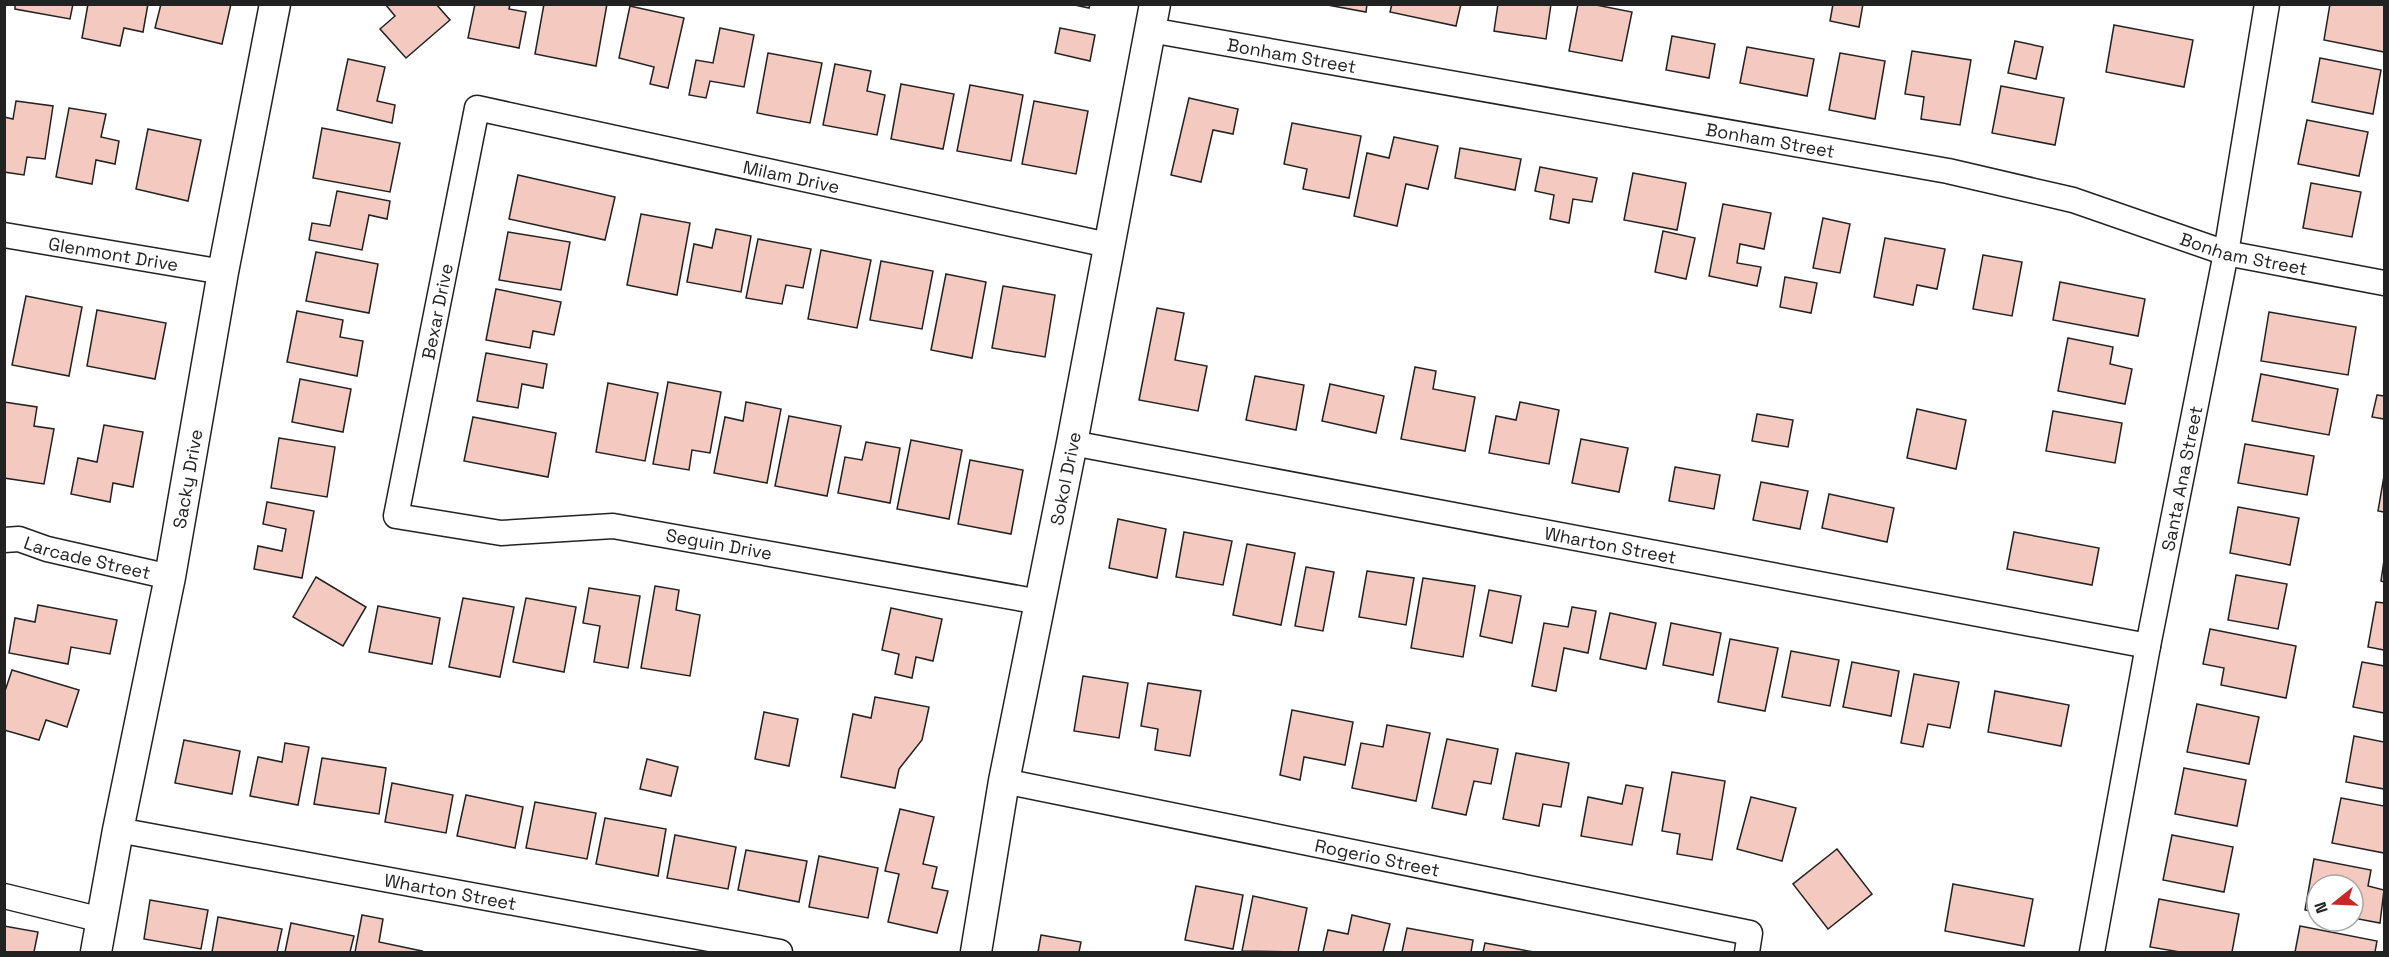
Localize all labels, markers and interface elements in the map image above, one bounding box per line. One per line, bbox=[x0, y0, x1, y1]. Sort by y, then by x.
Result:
street label: Bonham Street bbox=[1225, 32, 1358, 78]
street label: Bonham Street bbox=[1704, 117, 1837, 162]
street label: Milam Drive bbox=[741, 155, 842, 198]
street label: Bonham Street bbox=[2177, 226, 2309, 280]
street label: Glenmont Drive bbox=[47, 231, 180, 276]
street label: Bexar Drive bbox=[416, 261, 457, 361]
street label: Santa Ana Street bbox=[2156, 404, 2207, 553]
street label: Sacky Drive bbox=[167, 427, 207, 530]
street label: Sokol Drive bbox=[1044, 430, 1085, 527]
street label: Wharton Street bbox=[1543, 521, 1678, 568]
street label: Seguin Drive bbox=[664, 523, 774, 565]
street label: Larcade Street bbox=[21, 530, 153, 584]
street label: Rogerio Street bbox=[1313, 833, 1442, 881]
street label: Wharton Street bbox=[383, 868, 518, 915]
north arrow bbox=[2305, 873, 2365, 933]
text: N bbox=[2310, 899, 2333, 916]

